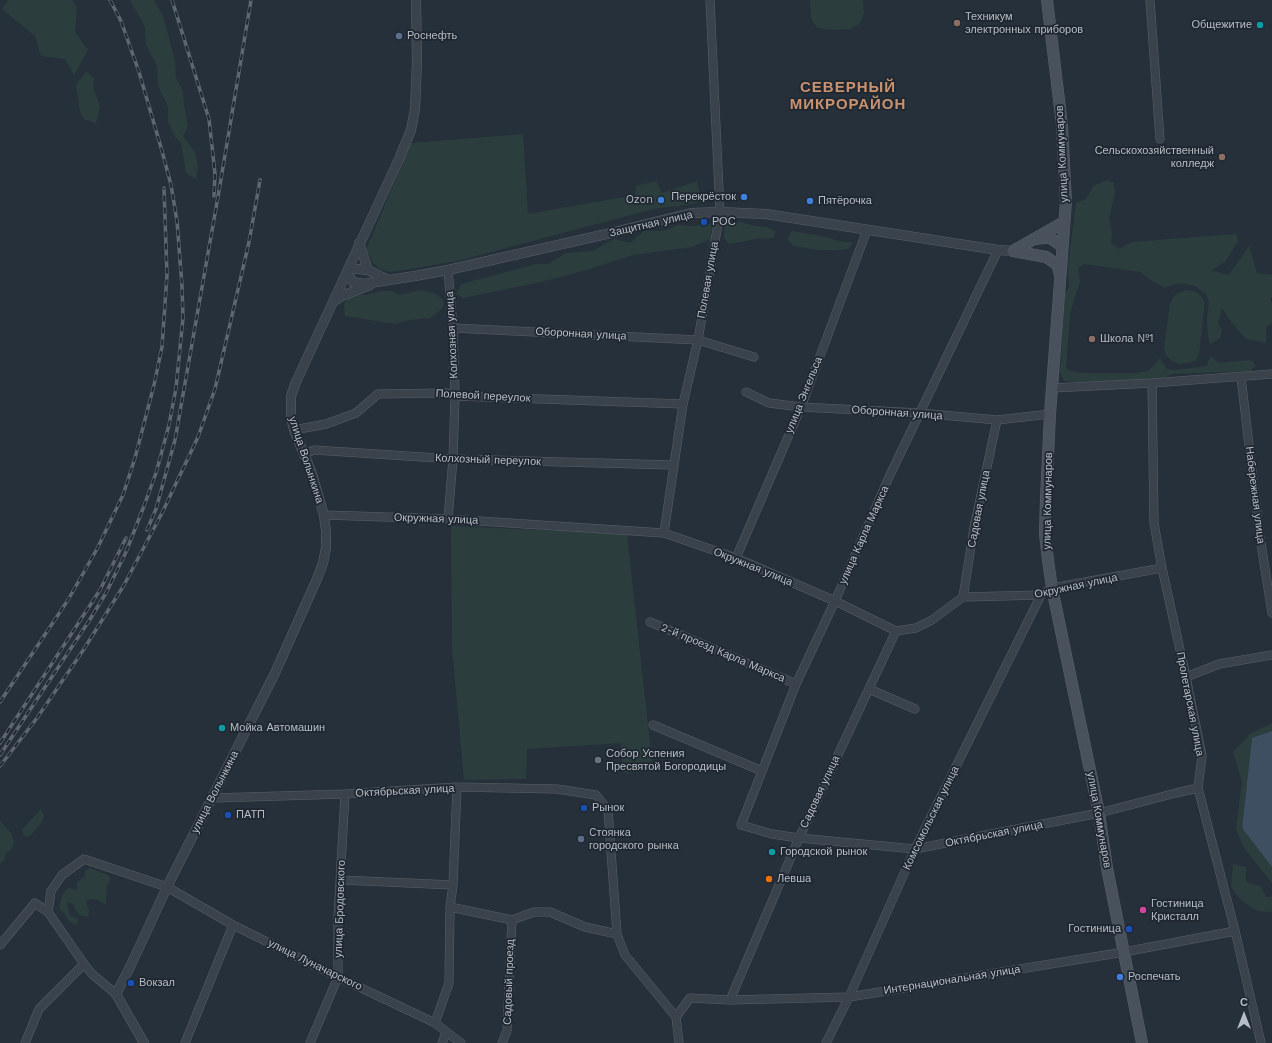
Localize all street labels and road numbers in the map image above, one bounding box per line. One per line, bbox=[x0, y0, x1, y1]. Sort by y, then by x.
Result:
street label: улица Коммунаров bbox=[1053, 105, 1071, 203]
street label: Защитная улица bbox=[608, 208, 694, 240]
street label: Полевая улица bbox=[695, 240, 721, 320]
street label: Колхозная улица bbox=[443, 291, 461, 379]
street label: Оборонная улица bbox=[535, 325, 627, 343]
street label: улица Энгельса bbox=[783, 355, 825, 435]
street label: Полевой переулок bbox=[435, 387, 531, 405]
street label: Оборонная улица bbox=[851, 403, 943, 423]
street label: улица Волынкина bbox=[286, 415, 326, 505]
street label: Набережная улица bbox=[1242, 446, 1268, 544]
street label: Колхозный переулок bbox=[435, 452, 541, 468]
street label: улица Коммунаров bbox=[1041, 452, 1055, 550]
street label: Садовая улица bbox=[965, 469, 993, 549]
street label: улица Карла Маркса bbox=[836, 484, 892, 586]
street label: Окружная улица bbox=[394, 511, 478, 527]
street label: Окружная улица bbox=[711, 545, 795, 589]
street label: Окружная улица bbox=[1033, 571, 1119, 601]
street label: 2-й проезд Карла Маркса bbox=[659, 621, 787, 685]
street label: Пролетарская улица bbox=[1173, 651, 1207, 757]
street label: улица Волынкина bbox=[189, 749, 241, 835]
street label: Садовая улица bbox=[797, 754, 843, 830]
street label: Комсомольская улица bbox=[900, 764, 962, 872]
street label: улица Коммунаров bbox=[1084, 771, 1114, 869]
street label: Октябрьская улица bbox=[355, 782, 455, 800]
street label: Октябрьская улица bbox=[944, 818, 1044, 850]
street label: улица Бродовского bbox=[332, 860, 348, 958]
street label: улица Луначарского bbox=[266, 936, 364, 994]
street label: Садовый проезд bbox=[501, 939, 517, 1025]
street label: Интернациональная улица bbox=[883, 963, 1021, 997]

